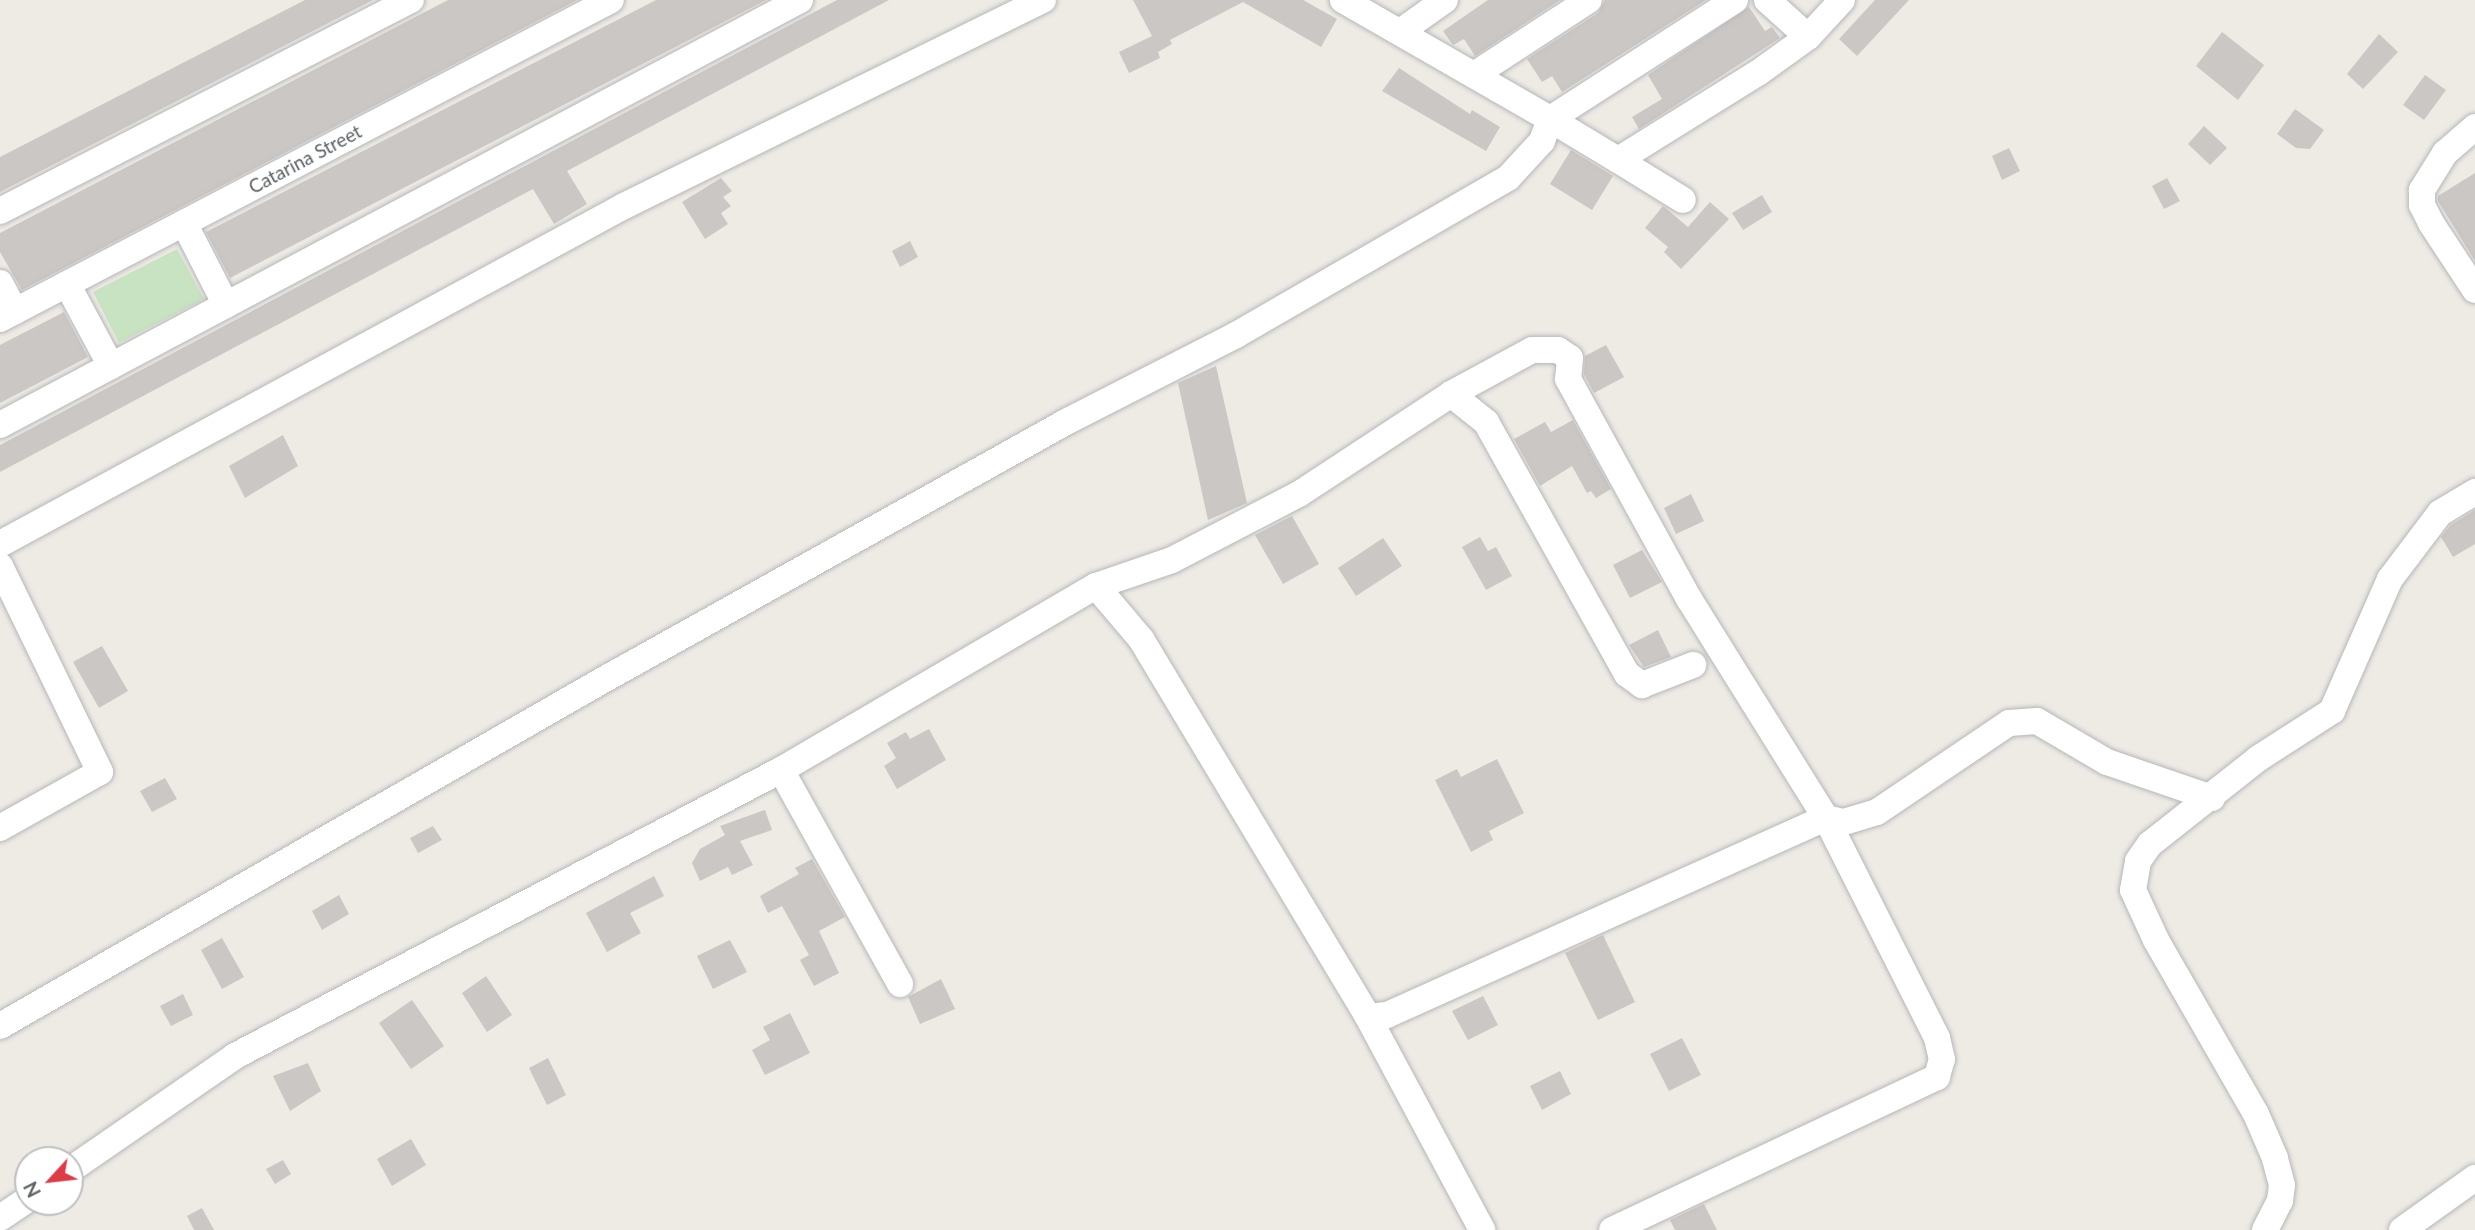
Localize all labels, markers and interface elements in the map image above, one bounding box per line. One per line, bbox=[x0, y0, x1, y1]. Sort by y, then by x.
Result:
street label: Catarina Street bbox=[245, 120, 365, 198]
north arrow bbox=[14, 1146, 84, 1216]
text: N bbox=[18, 1178, 45, 1202]

